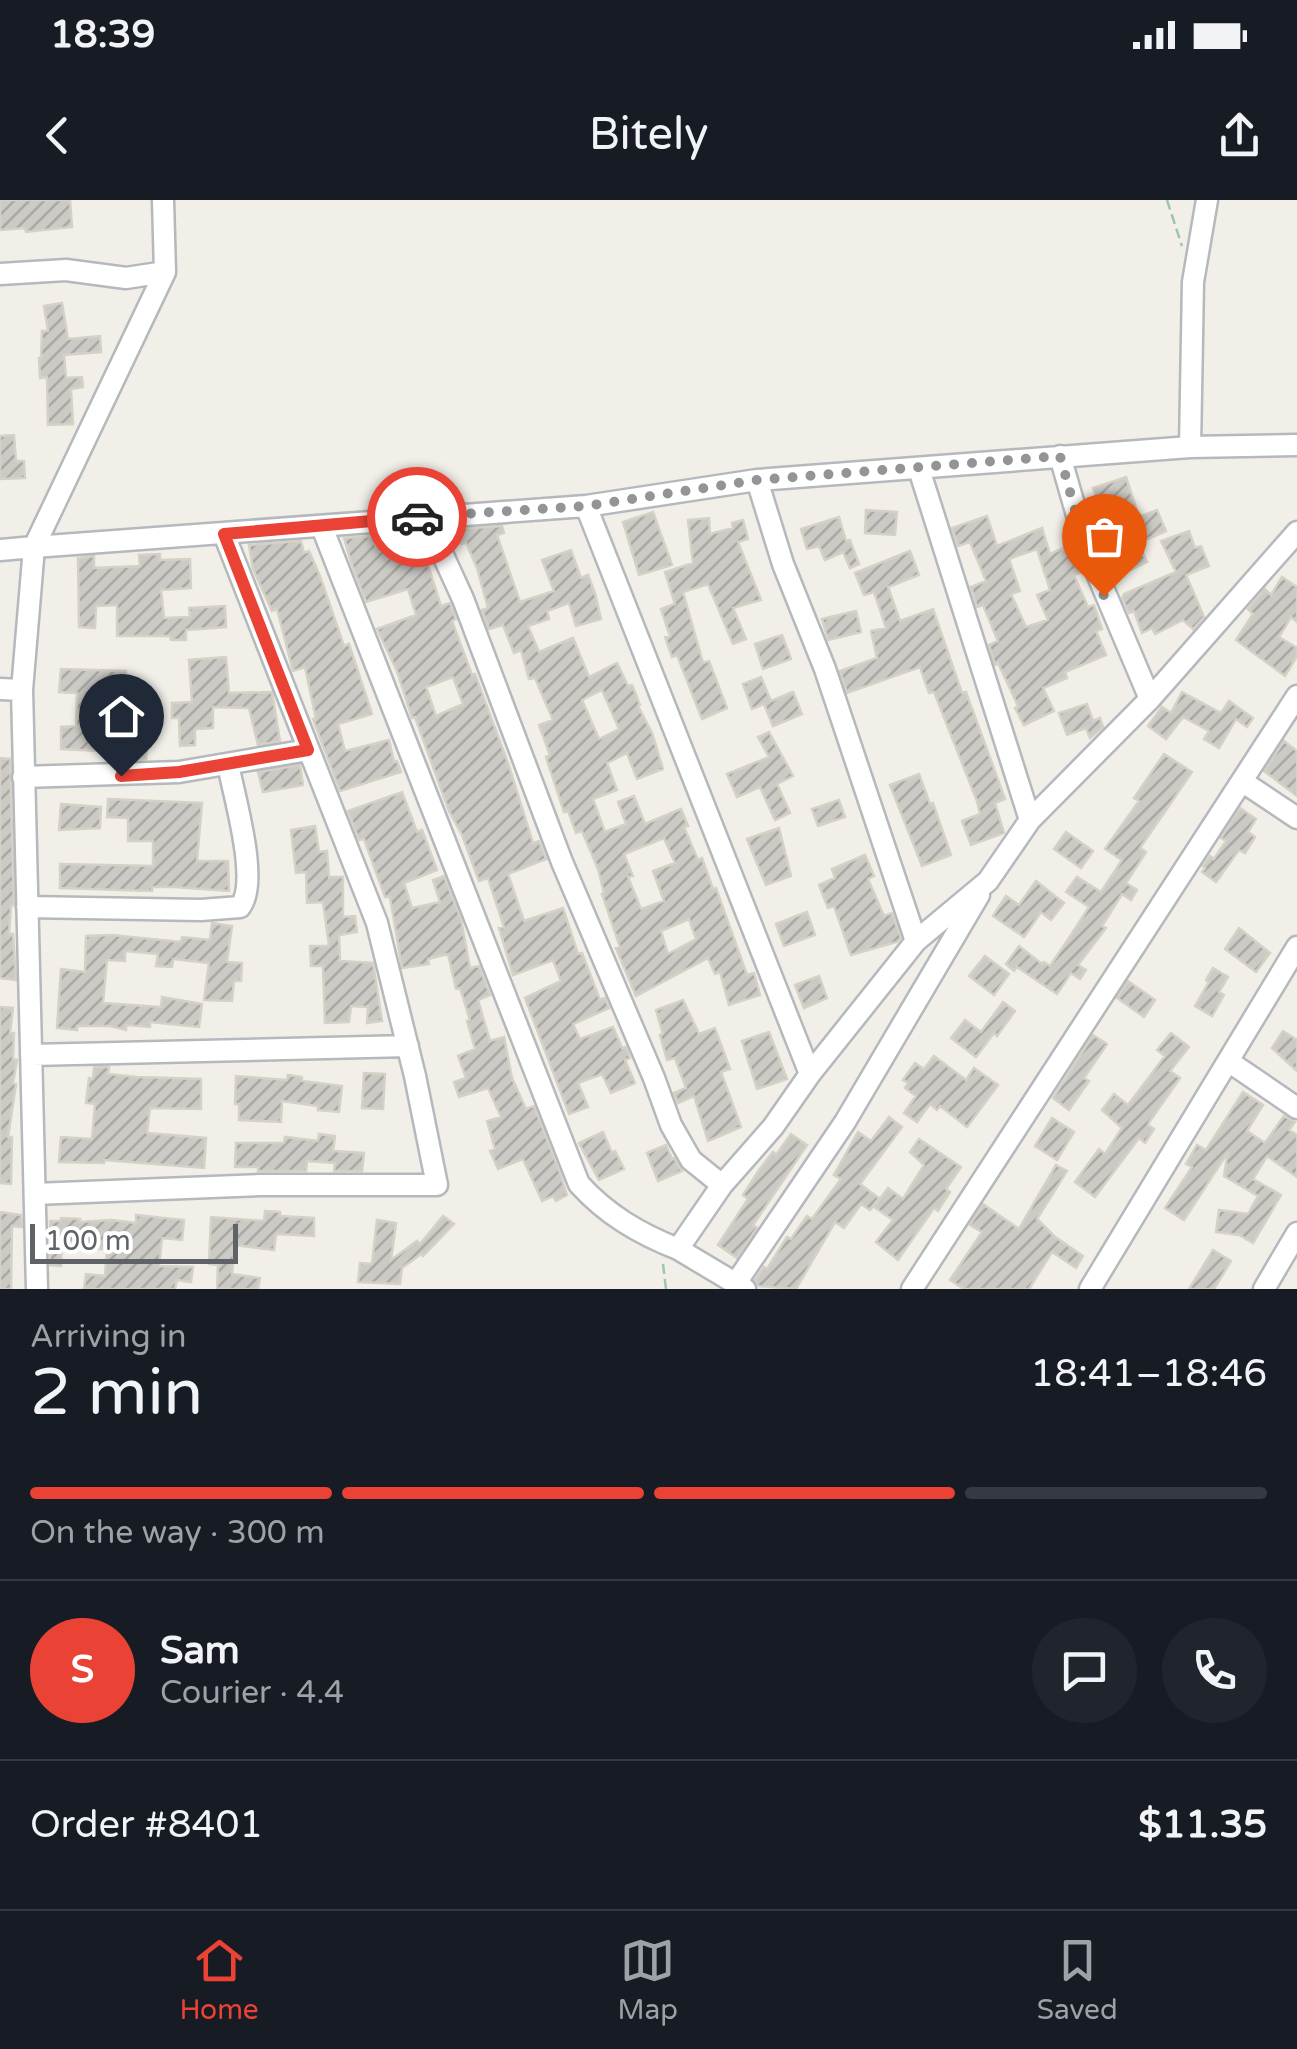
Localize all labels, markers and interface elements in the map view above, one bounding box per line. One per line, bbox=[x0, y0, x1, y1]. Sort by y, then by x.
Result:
text: 18:39 bbox=[50, 12, 155, 58]
icon: back bbox=[30, 108, 85, 163]
text: Bitely bbox=[589, 108, 708, 162]
icon: share bbox=[1212, 108, 1267, 163]
courier bbox=[367, 467, 467, 567]
icon: car bbox=[390, 490, 445, 545]
pin bbox=[1062, 494, 1147, 597]
icon: bag bbox=[1077, 509, 1132, 564]
pin bbox=[79, 674, 164, 777]
icon: home bbox=[94, 689, 149, 744]
scale bar bbox=[30, 1219, 238, 1264]
text: 100 m bbox=[45, 1224, 131, 1258]
text: Arriving in bbox=[30, 1318, 187, 1356]
text: 18:41–18:46 bbox=[1030, 1351, 1267, 1397]
text: 2 min bbox=[30, 1354, 203, 1433]
text: On the way · 300 m bbox=[30, 1514, 325, 1552]
button: chat bbox=[1032, 1618, 1137, 1723]
button: phone bbox=[1162, 1618, 1267, 1723]
text: Sam bbox=[160, 1628, 240, 1674]
text: S bbox=[71, 1647, 94, 1693]
text: Courier · 4.4 bbox=[160, 1674, 344, 1712]
text: Order #8401 bbox=[30, 1802, 263, 1848]
text: $11.35 bbox=[1138, 1802, 1267, 1848]
tab: Home bbox=[179, 1933, 259, 2027]
tab: Map bbox=[617, 1933, 678, 2027]
tab: Saved bbox=[1037, 1933, 1118, 2027]

